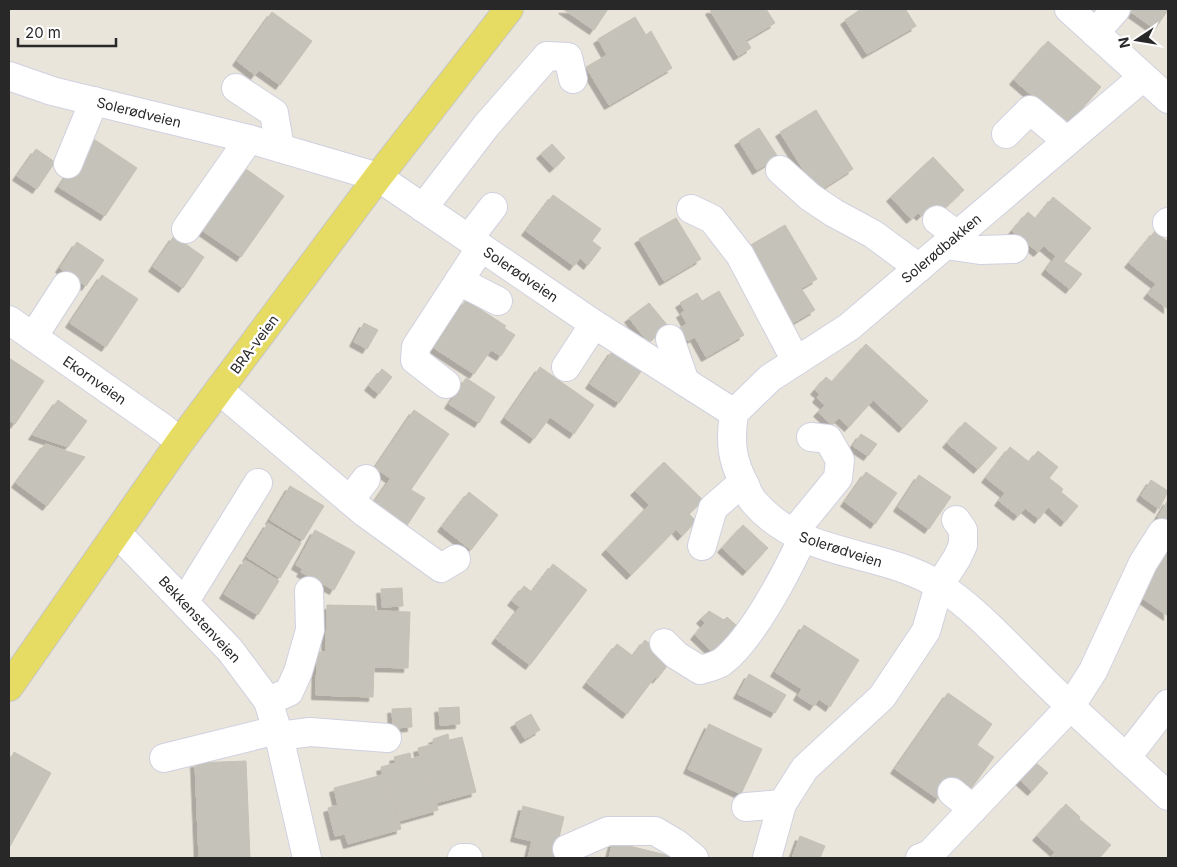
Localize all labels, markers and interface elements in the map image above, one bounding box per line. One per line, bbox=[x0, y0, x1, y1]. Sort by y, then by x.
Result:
scale bar bbox=[18, 15, 115, 47]
north arrow bbox=[1112, 15, 1162, 65]
text: 20 m bbox=[25, 23, 61, 42]
text: N bbox=[1114, 36, 1133, 50]
street label: Solerødveien bbox=[95, 93, 183, 131]
street label: Solerødbakken bbox=[898, 210, 984, 286]
street label: Solerødveien bbox=[480, 243, 562, 305]
street label: BRA-veien bbox=[226, 311, 282, 377]
street label: Ekornveien bbox=[60, 352, 130, 408]
street label: Solerødveien bbox=[797, 528, 885, 570]
street label: Bekkenstenveien bbox=[155, 572, 245, 666]

